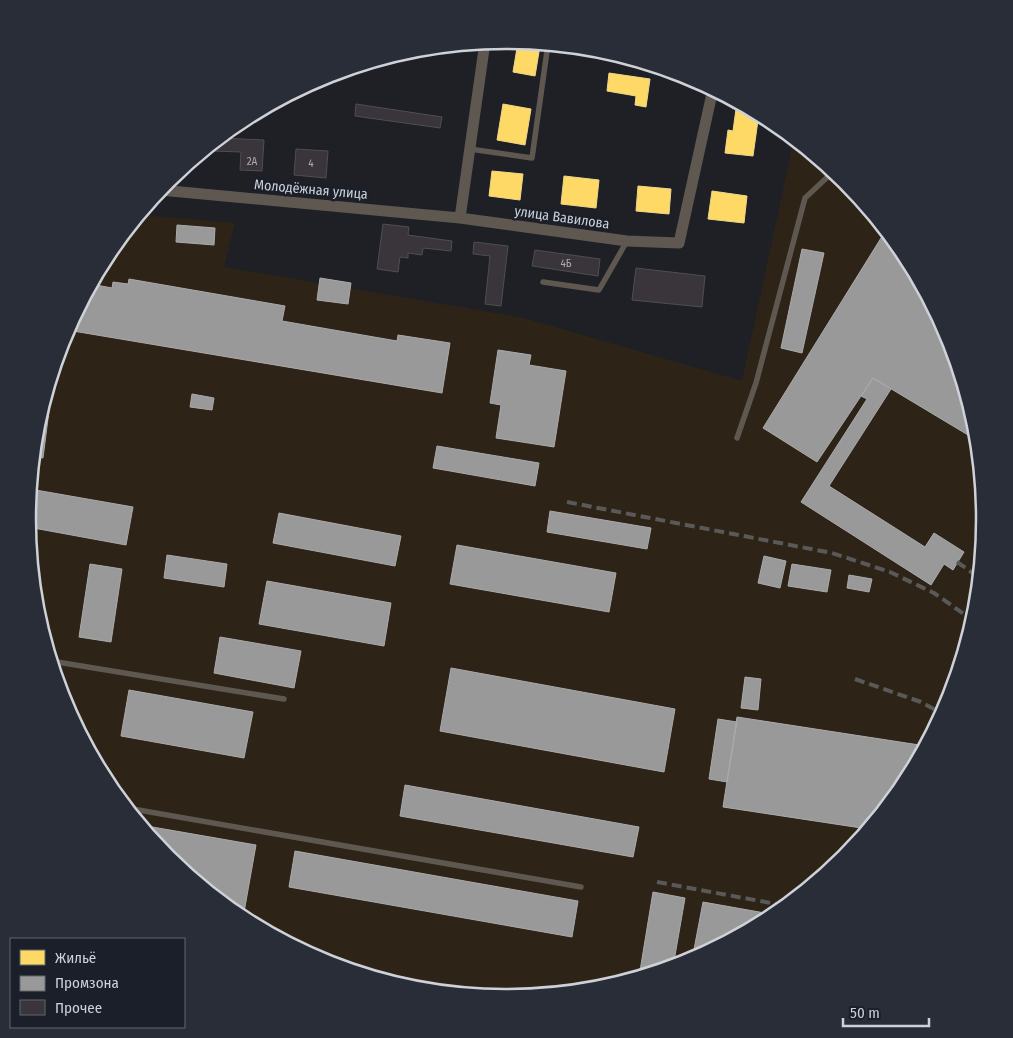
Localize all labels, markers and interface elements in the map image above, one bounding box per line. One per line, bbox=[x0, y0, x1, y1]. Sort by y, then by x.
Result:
house number: 2А bbox=[247, 155, 258, 168]
house number: 4 bbox=[308, 157, 314, 170]
street label: Молодёжная улица bbox=[253, 176, 369, 203]
street label: улица Вавилова bbox=[513, 202, 611, 233]
house number: 4Б bbox=[560, 257, 572, 270]
legend bbox=[10, 938, 185, 1028]
text: Жильё bbox=[55, 949, 96, 967]
text: Промзона bbox=[55, 974, 119, 992]
scale bar bbox=[843, 996, 929, 1028]
text: Прочее bbox=[55, 999, 102, 1017]
text: 50 m bbox=[850, 1004, 880, 1022]

